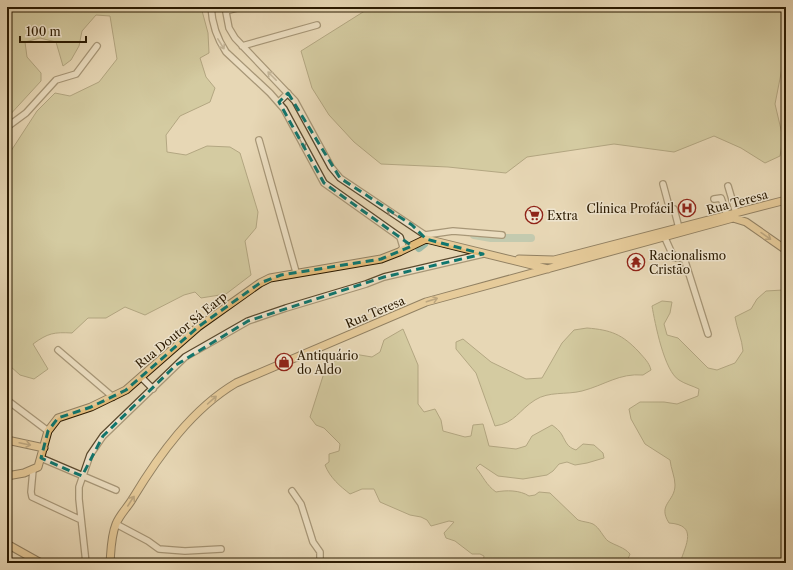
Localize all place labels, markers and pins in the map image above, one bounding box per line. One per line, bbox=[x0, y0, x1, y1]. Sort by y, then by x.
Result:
hospital icon: Clínica Profácil bbox=[677, 198, 697, 218]
place label: Clínica Profácil bbox=[586, 201, 674, 216]
supermarket icon: Extra bbox=[524, 205, 544, 225]
place label: Extra bbox=[547, 208, 579, 223]
place label: Racionalismo Cristão bbox=[649, 248, 726, 277]
temple icon: Racionalismo Cristão bbox=[626, 252, 646, 272]
place label: Antiquário do Aldo bbox=[296, 348, 358, 377]
shop icon: Antiquário do Aldo bbox=[274, 352, 294, 372]

